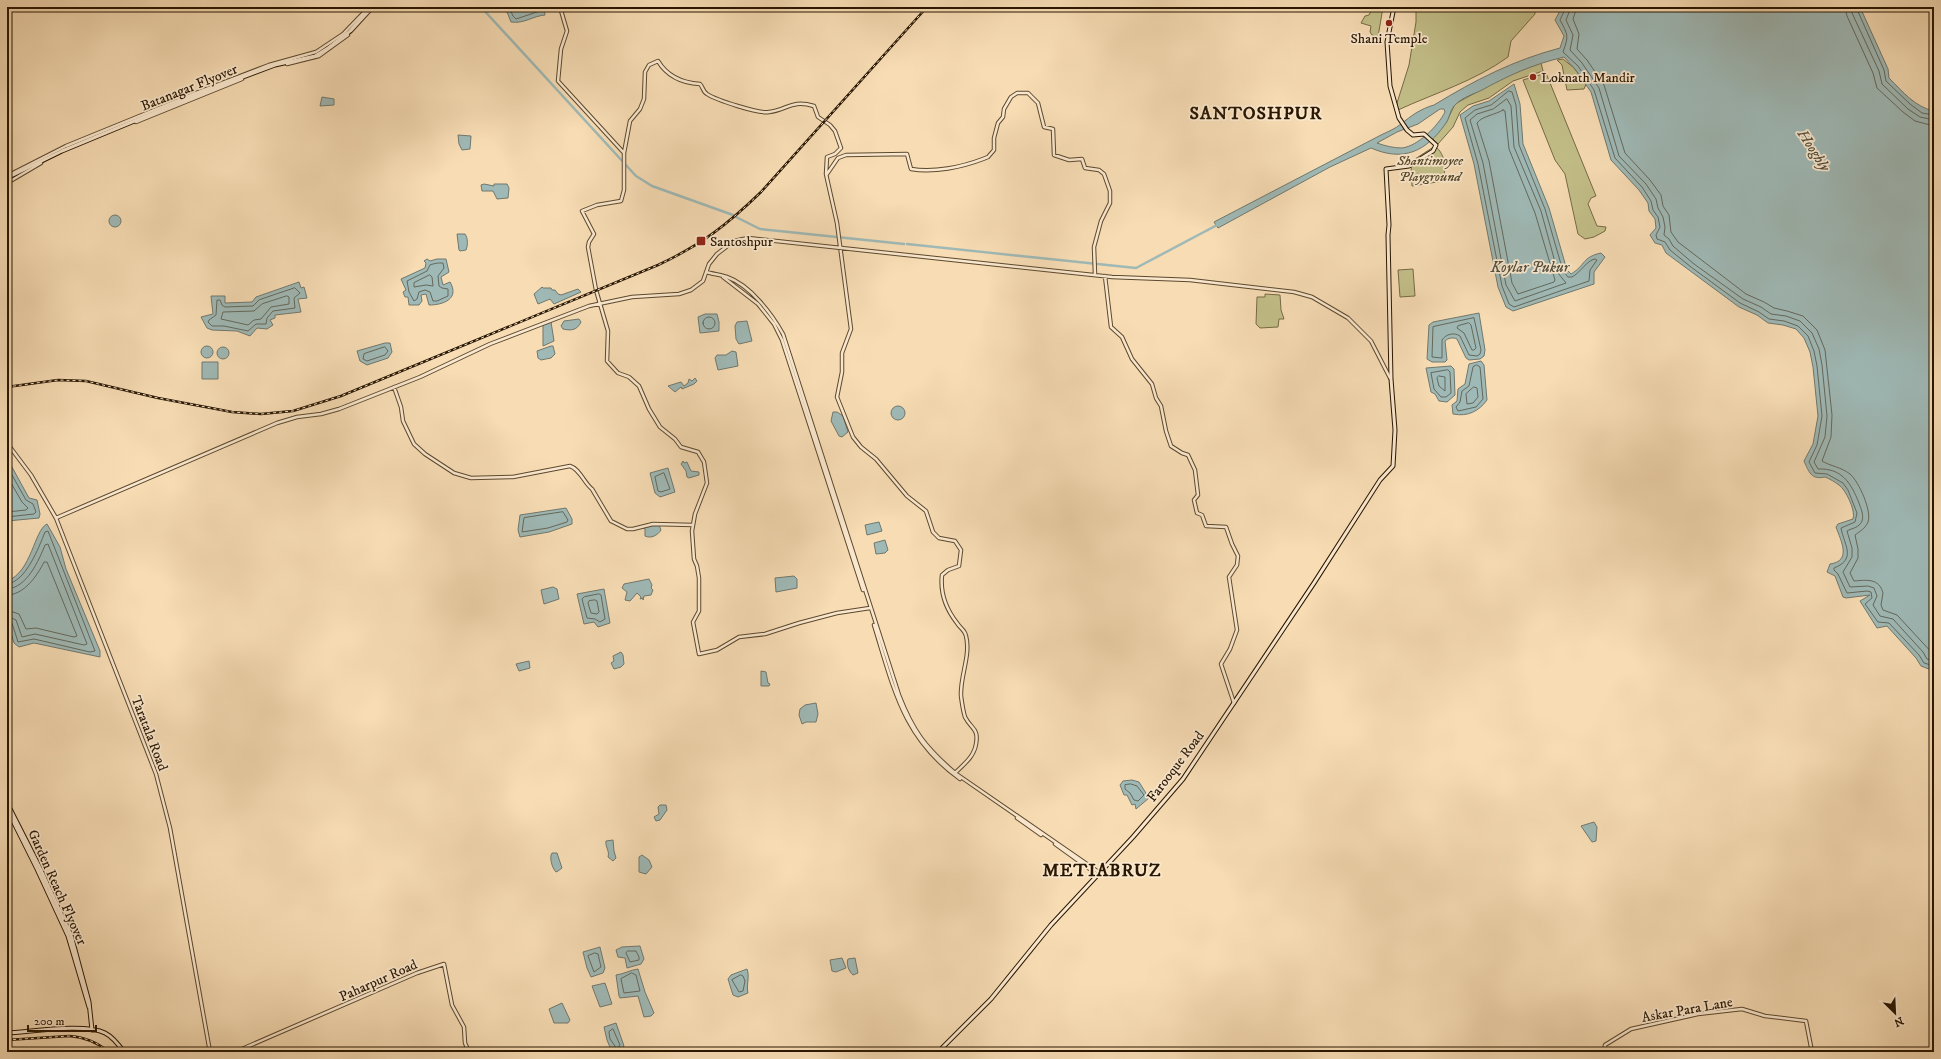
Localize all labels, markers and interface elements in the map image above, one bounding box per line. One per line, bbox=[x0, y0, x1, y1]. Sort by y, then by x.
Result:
marker: Shani Temple bbox=[1384, 18, 1394, 28]
place label: Shani Temple bbox=[1351, 30, 1428, 48]
street label: Batanagar Flyover bbox=[138, 60, 241, 115]
place label: Loknath Mandir bbox=[1541, 69, 1635, 87]
marker: Loknath Mandir bbox=[1528, 72, 1538, 82]
district label: SANTOSHPUR bbox=[1190, 103, 1323, 125]
water label: Hooghly bbox=[1792, 125, 1835, 176]
park label: Shantimoyee Playground bbox=[1396, 152, 1464, 186]
place label: Santoshpur bbox=[710, 233, 774, 251]
marker: Santoshpur bbox=[695, 235, 707, 247]
water label: Koylar Pukur bbox=[1490, 258, 1571, 277]
street label: Taratala Road bbox=[127, 693, 172, 773]
street label: Farooque Road bbox=[1143, 727, 1208, 806]
street label: Garden Reach Flyover bbox=[24, 827, 91, 949]
district label: METIABRUZ bbox=[1042, 860, 1162, 882]
street label: Paharpur Road bbox=[337, 956, 420, 1006]
street label: Askar Para Lane bbox=[1640, 993, 1734, 1027]
north arrow bbox=[1875, 993, 1915, 1033]
scale bar bbox=[28, 1007, 96, 1033]
text: N bbox=[1892, 1013, 1906, 1029]
text: 200 m bbox=[34, 1014, 64, 1029]

